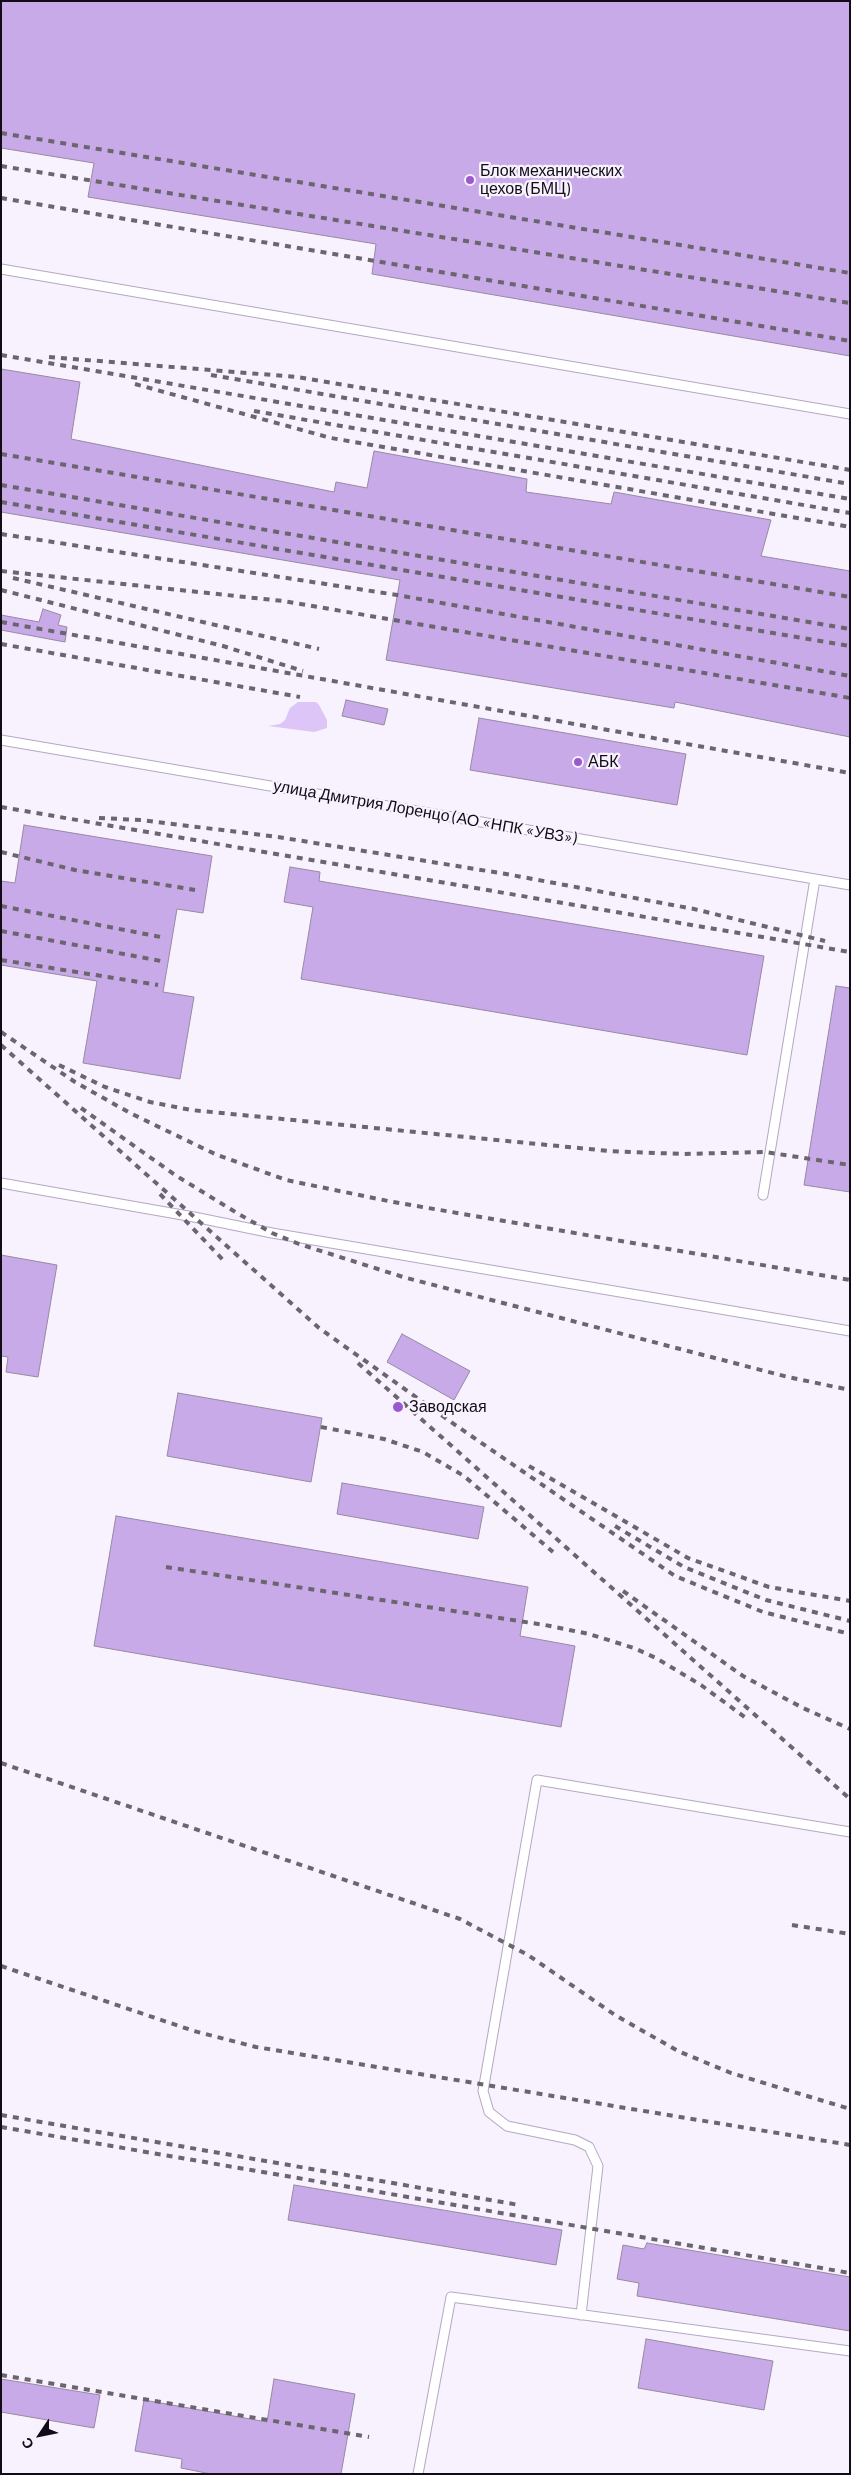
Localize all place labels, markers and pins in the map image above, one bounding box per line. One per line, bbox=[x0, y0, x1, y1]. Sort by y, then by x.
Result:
place label: Блок механических цехов (БМЦ) bbox=[480, 161, 622, 199]
marker: Блок механических цехов (БМЦ) bbox=[464, 174, 476, 186]
place label: АБК bbox=[588, 752, 618, 772]
marker: АБК bbox=[572, 756, 584, 768]
place label: Заводская bbox=[409, 1397, 487, 1417]
marker: Заводская bbox=[391, 1400, 405, 1414]

